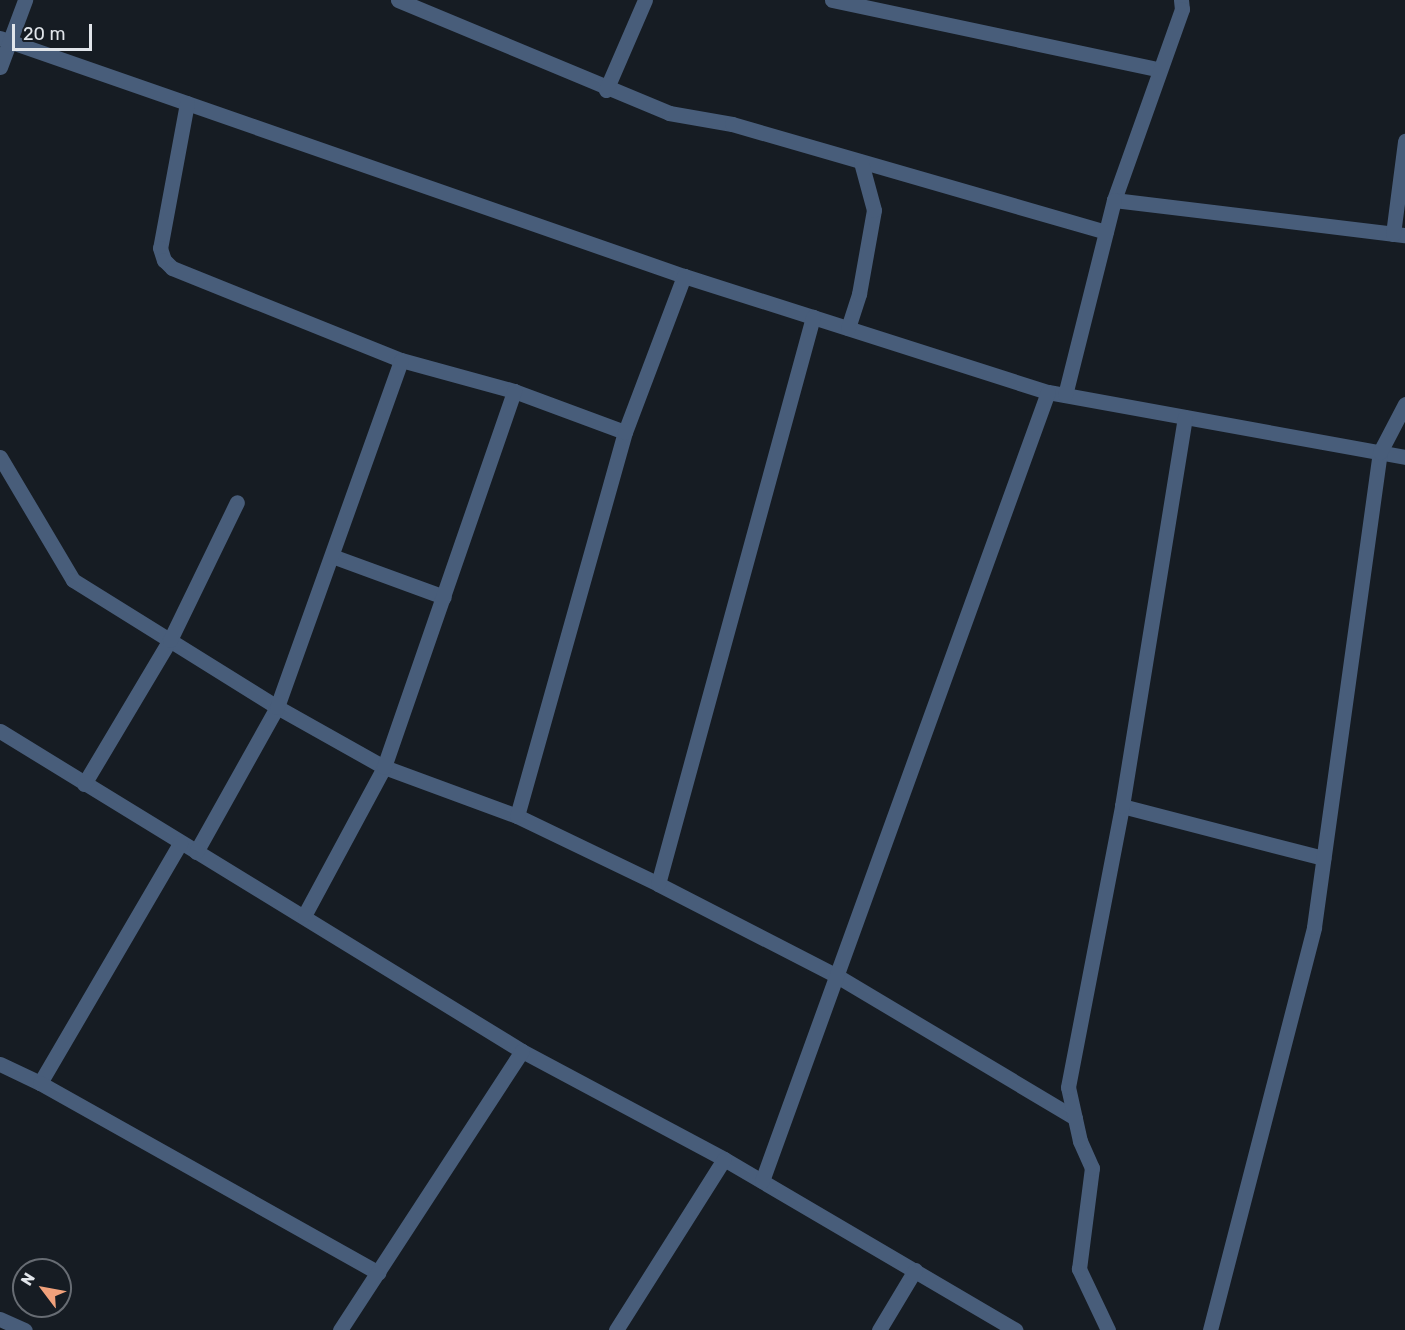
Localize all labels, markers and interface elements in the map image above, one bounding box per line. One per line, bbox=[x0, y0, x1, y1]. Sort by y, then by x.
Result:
scale bar bbox=[15, 12, 94, 50]
text: 20 m bbox=[23, 23, 65, 45]
north arrow bbox=[12, 1258, 72, 1318]
text: N bbox=[17, 1269, 39, 1289]

